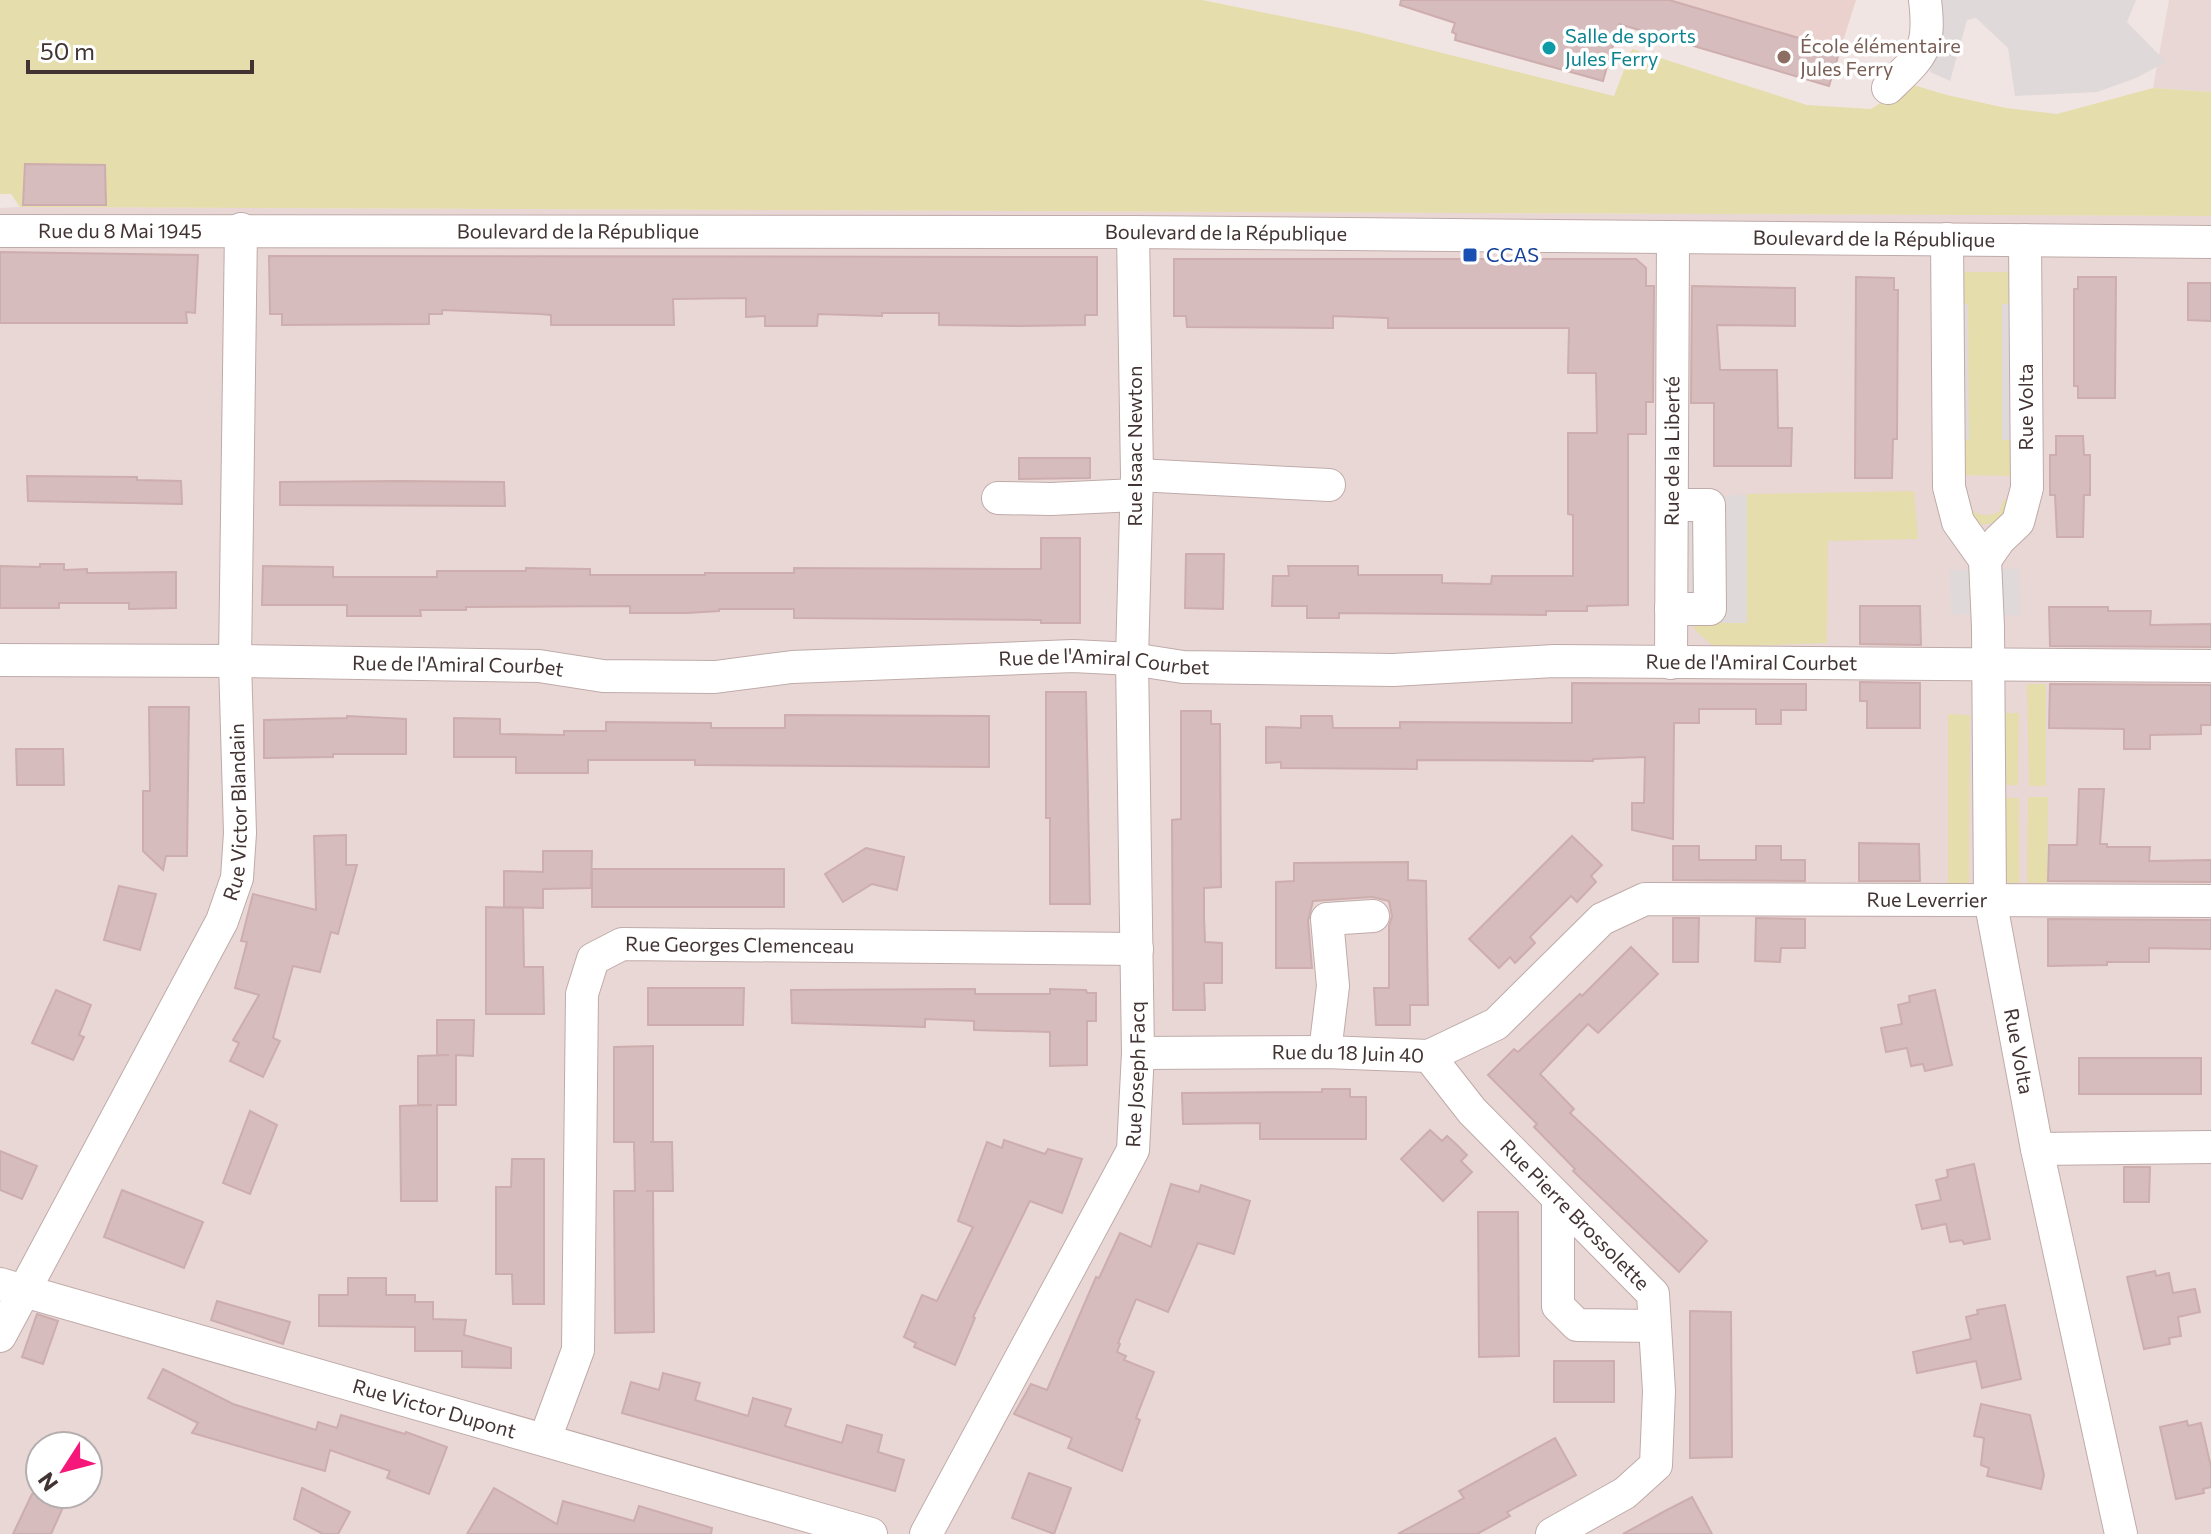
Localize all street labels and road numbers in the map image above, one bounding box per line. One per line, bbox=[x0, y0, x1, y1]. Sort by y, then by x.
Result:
street label: Rue du 8 Mai 1945 bbox=[38, 218, 202, 242]
street label: Boulevard de la République bbox=[457, 218, 699, 243]
street label: Boulevard de la République bbox=[1105, 219, 1347, 245]
street label: Boulevard de la République bbox=[1753, 225, 1995, 251]
street label: Rue Volta bbox=[2013, 364, 2037, 450]
street label: Rue Isaac Newton bbox=[1122, 365, 1146, 527]
street label: Rue de la Liberté bbox=[1659, 376, 1683, 526]
street label: Rue de l'Amiral Courbet bbox=[998, 643, 1210, 678]
street label: Rue de l'Amiral Courbet bbox=[1645, 649, 1857, 674]
street label: Rue de l'Amiral Courbet bbox=[352, 650, 566, 681]
street label: Rue Victor Blandain bbox=[217, 723, 251, 904]
street label: Rue Leverrier bbox=[1867, 887, 1987, 911]
street label: Rue Georges Clemenceau bbox=[625, 931, 854, 957]
street label: Rue Joseph Facq bbox=[1120, 1001, 1149, 1148]
street label: Rue Volta bbox=[2000, 1006, 2039, 1096]
street label: Rue du 18 Juin 40 bbox=[1272, 1039, 1425, 1067]
street label: Rue Pierre Brossolette bbox=[1496, 1134, 1655, 1294]
street label: Rue Victor Dupont bbox=[350, 1373, 519, 1443]

